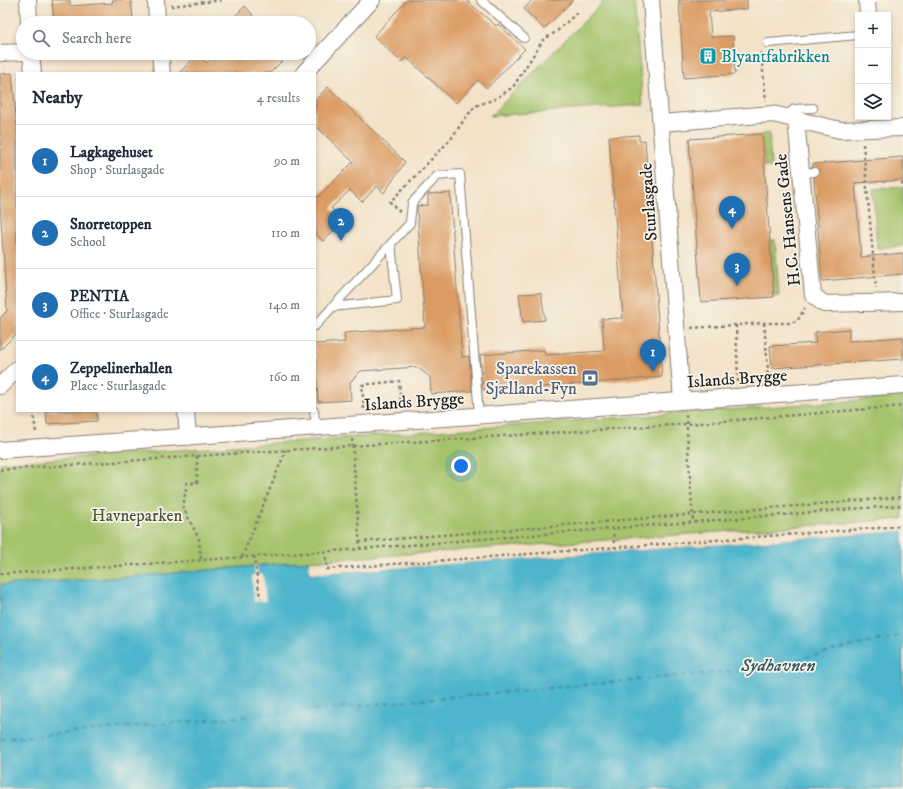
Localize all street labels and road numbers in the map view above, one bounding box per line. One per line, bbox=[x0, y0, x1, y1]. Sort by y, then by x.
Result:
street label: H.C. Hansens Gade bbox=[770, 153, 806, 287]
street label: Sturlasgade bbox=[635, 162, 663, 242]
street label: Islands Brygge bbox=[686, 365, 788, 393]
street label: Islands Brygge bbox=[363, 388, 465, 416]

